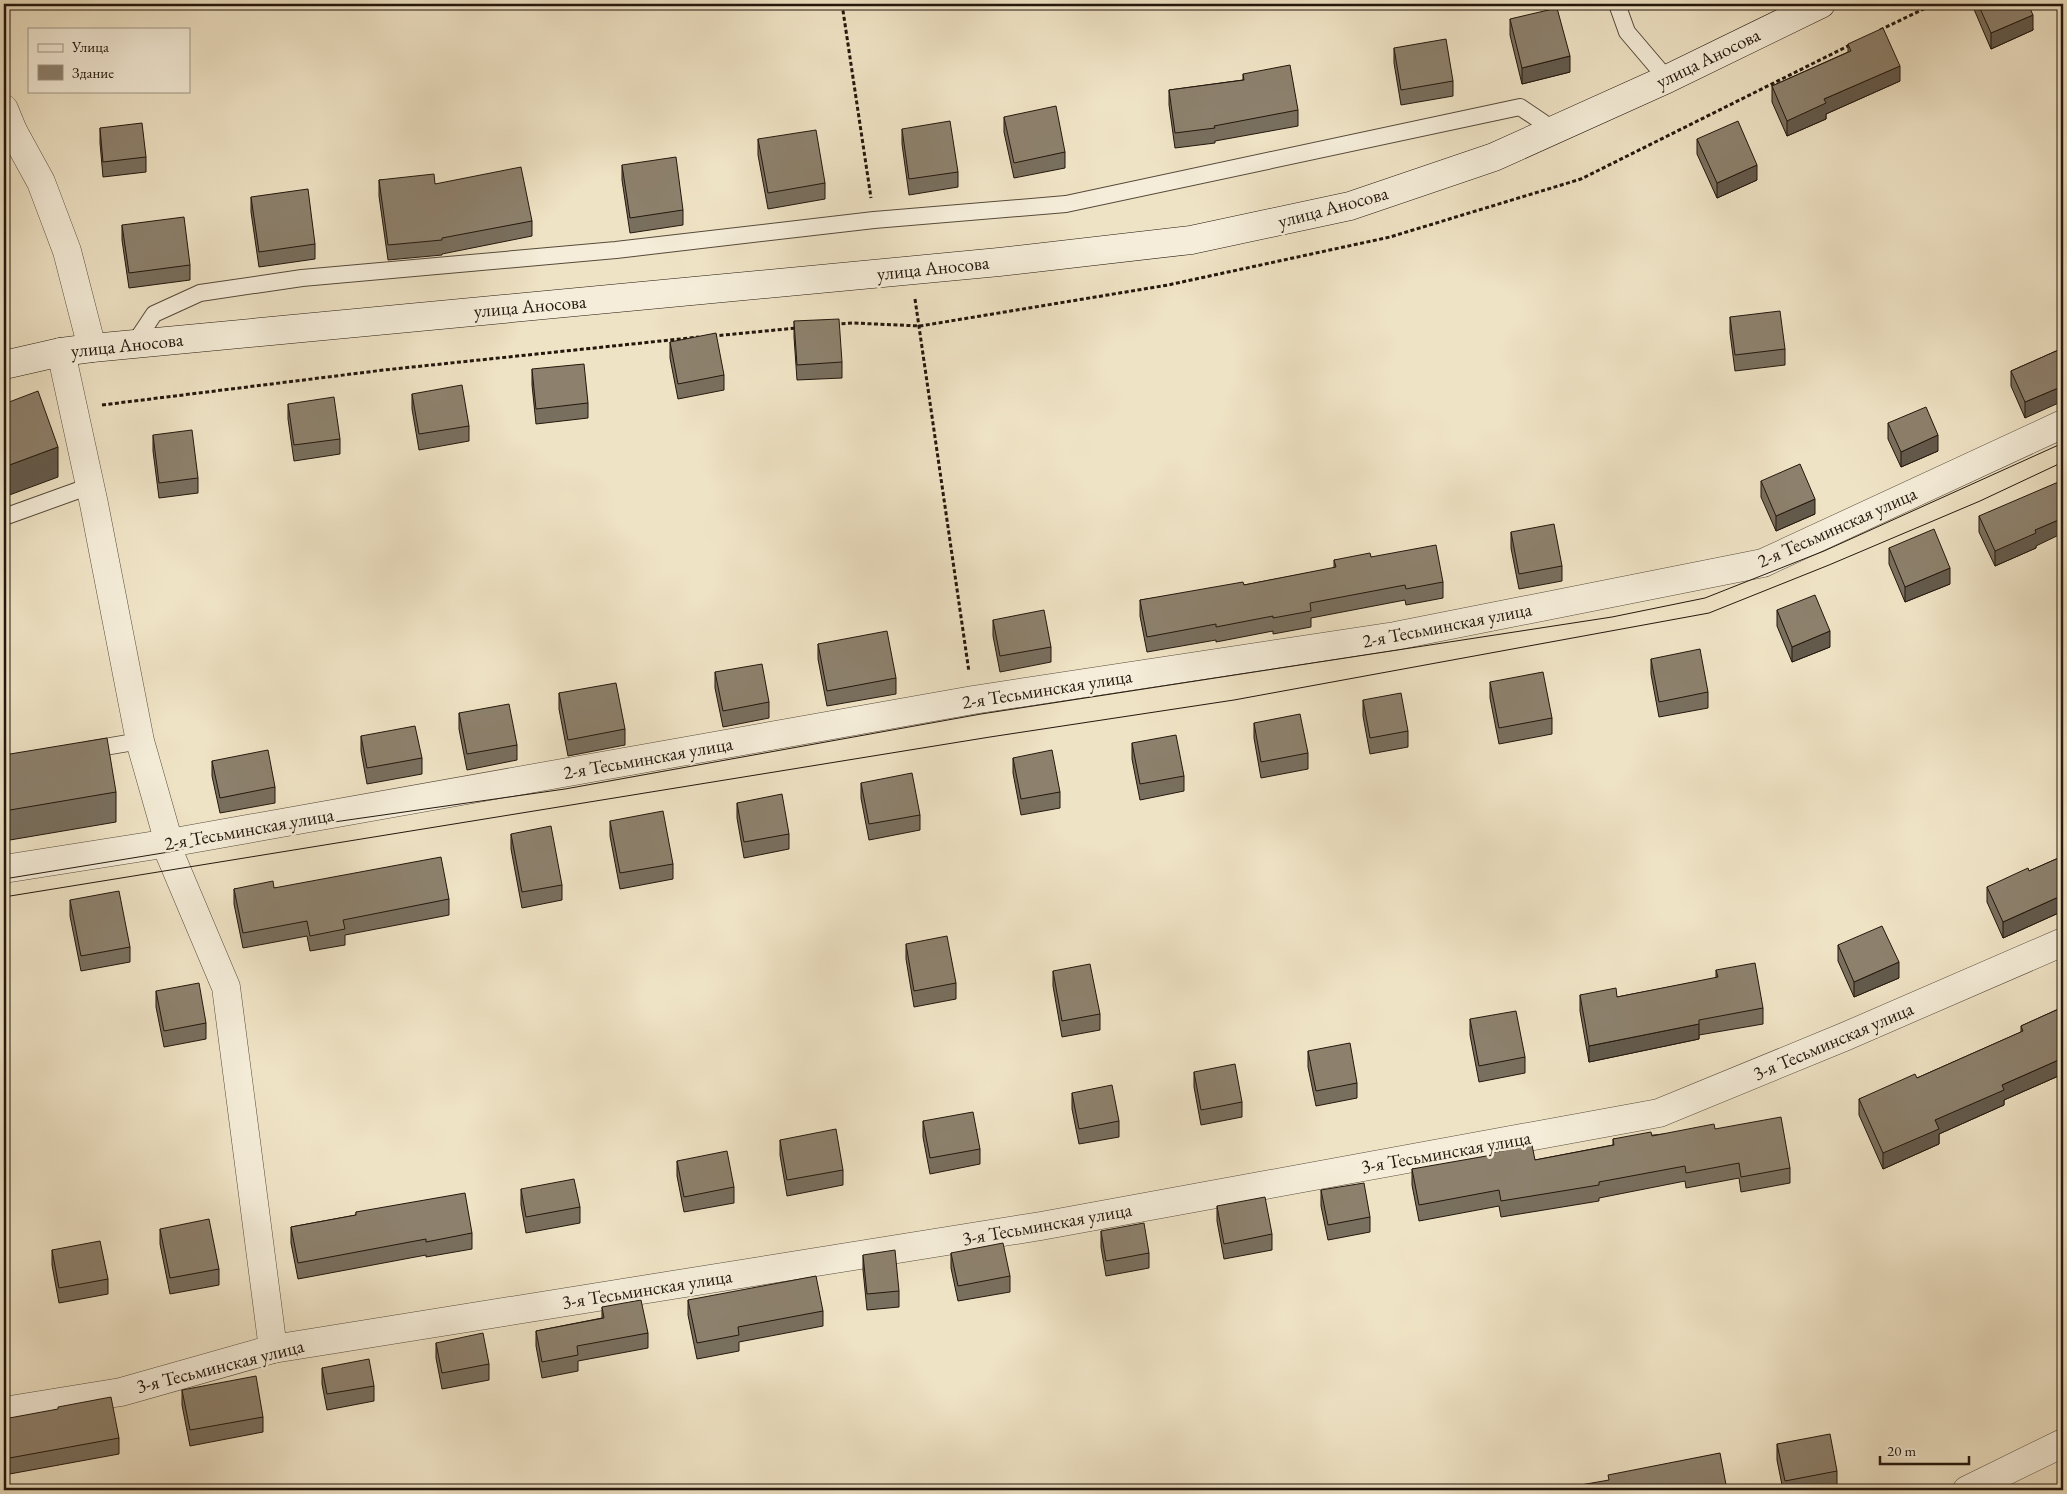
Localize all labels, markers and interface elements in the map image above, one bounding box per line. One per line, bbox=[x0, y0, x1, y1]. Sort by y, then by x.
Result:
street label: улица Аносова bbox=[1652, 22, 1765, 94]
legend bbox=[28, 28, 190, 92]
text: Улица bbox=[71, 37, 109, 56]
text: Здание bbox=[72, 63, 114, 82]
street label: улица Аносова bbox=[1275, 180, 1391, 234]
street label: улица Аносова bbox=[875, 250, 991, 286]
street label: улица Аносова bbox=[473, 289, 588, 323]
street label: улица Аносова bbox=[69, 327, 185, 363]
street label: 2-я Тесьминская улица bbox=[1753, 480, 1921, 573]
street label: 2-я Тесьминская улица bbox=[1360, 596, 1534, 654]
street label: 2-я Тесьминская улица bbox=[960, 663, 1134, 715]
street label: 2-я Тесьминская улица bbox=[561, 731, 735, 785]
street label: 2-я Тесьминская улица bbox=[162, 802, 336, 856]
street label: 3-я Тесьминская улица bbox=[1749, 996, 1917, 1086]
street label: 3-я Тесьминская улица bbox=[1359, 1125, 1533, 1179]
street label: 3-я Тесьминская улица bbox=[960, 1197, 1134, 1251]
street label: 3-я Тесьминская улица bbox=[560, 1263, 734, 1315]
street label: 3-я Тесьминская улица bbox=[134, 1333, 307, 1399]
scale bar bbox=[1880, 1434, 1968, 1466]
text: 20 m bbox=[1887, 1441, 1916, 1460]

